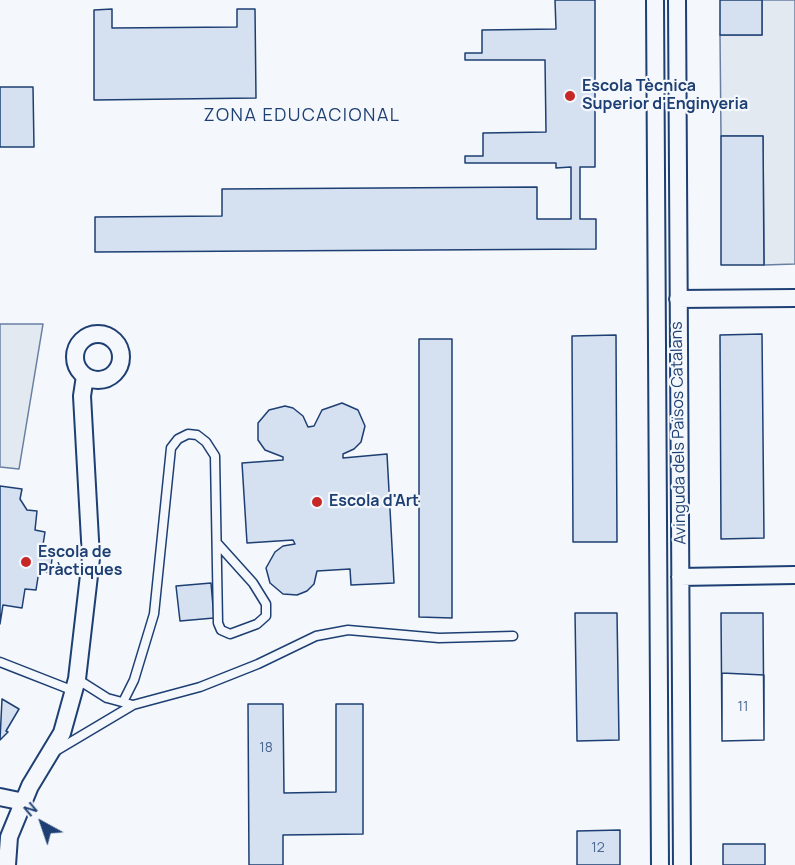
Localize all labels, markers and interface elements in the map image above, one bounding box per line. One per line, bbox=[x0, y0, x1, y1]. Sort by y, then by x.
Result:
place label: Escola Tècnica Superior d'Enginyeria bbox=[582, 77, 748, 115]
marker: Escola Tècnica Superior d'Enginyeria bbox=[563, 89, 577, 103]
district label: ZONA EDUCACIONAL bbox=[204, 105, 400, 127]
street label: Avinguda dels Països Catalans bbox=[667, 321, 691, 545]
place label: Escola d'Art bbox=[329, 492, 419, 512]
marker: Escola d'Art bbox=[310, 495, 324, 509]
place label: Escola de Pràctiques bbox=[38, 543, 122, 581]
marker: Escola de Pràctiques bbox=[19, 555, 33, 569]
house number: 11 bbox=[738, 699, 748, 715]
house number: 18 bbox=[259, 740, 273, 756]
north arrow bbox=[12, 793, 72, 853]
text: N bbox=[19, 797, 42, 821]
house number: 12 bbox=[591, 840, 605, 856]

